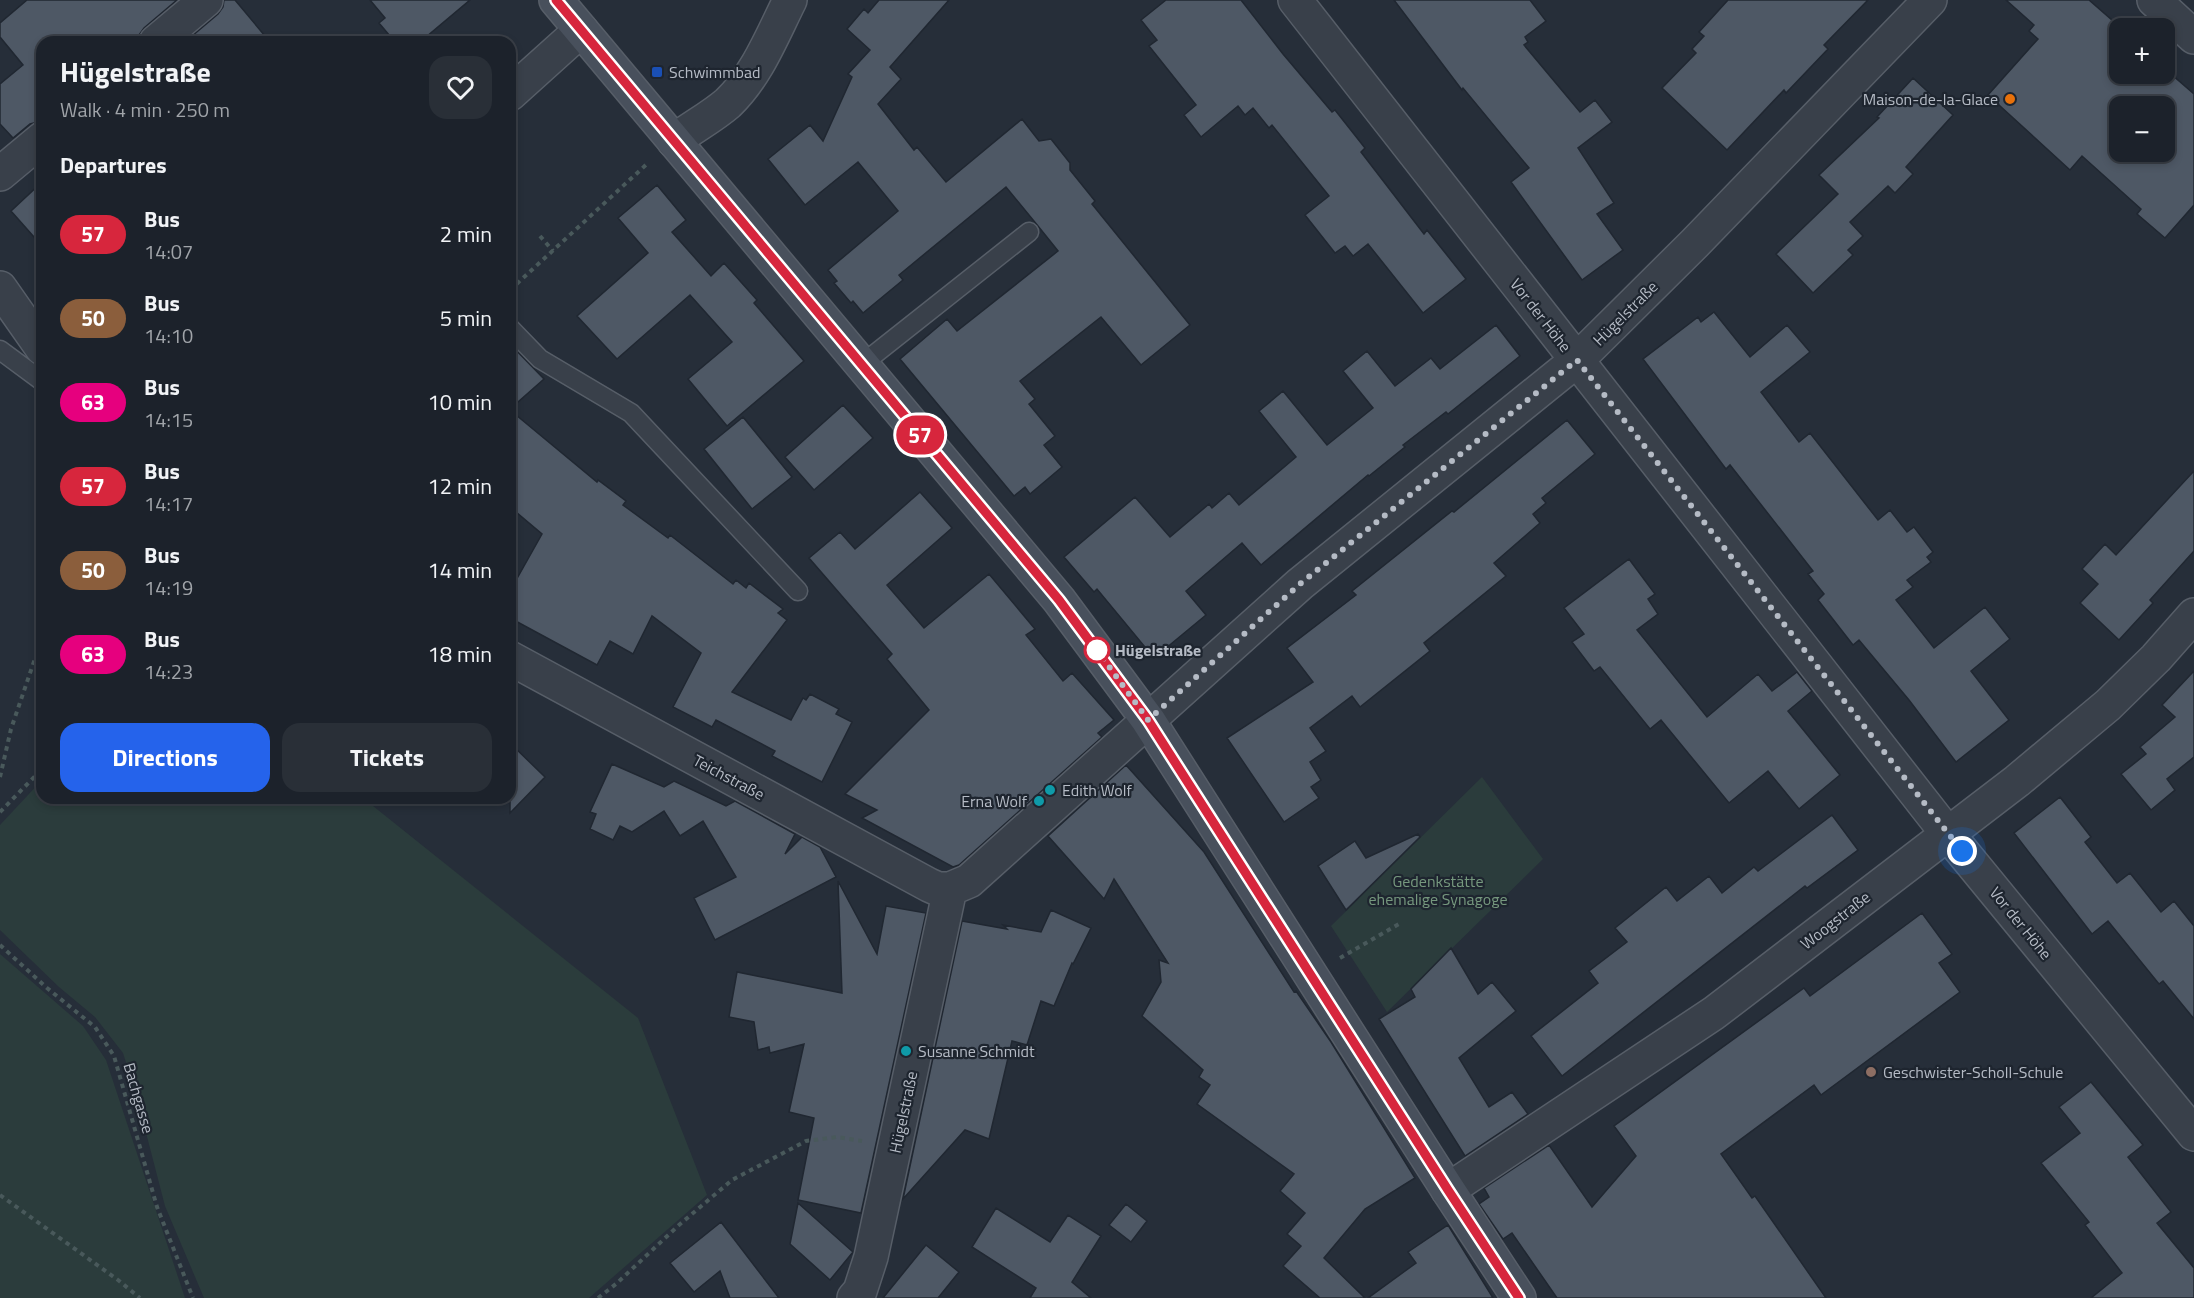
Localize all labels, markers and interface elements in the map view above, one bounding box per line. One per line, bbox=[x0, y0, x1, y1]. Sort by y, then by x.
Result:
map controls bbox=[2109, 18, 2175, 162]
button: + bbox=[2109, 18, 2175, 84]
text: Hügelstraße bbox=[60, 50, 211, 93]
button: heart bbox=[429, 56, 492, 119]
place label: Schwimmbad bbox=[669, 60, 761, 84]
marker: Schwimmbad bbox=[650, 65, 664, 79]
place label: Maison-de-la-Glace bbox=[1863, 87, 1998, 111]
marker: Maison-de-la-Glace bbox=[2003, 92, 2017, 106]
text: Walk · 4 min · 250 m bbox=[60, 94, 230, 125]
button: − bbox=[2109, 96, 2175, 162]
text: Departures bbox=[60, 148, 167, 182]
text: Bus bbox=[144, 202, 180, 236]
text: 2 min bbox=[440, 217, 492, 251]
text: 57 bbox=[81, 218, 105, 250]
text: 14:07 bbox=[144, 236, 193, 267]
street label: Vor der Höhe bbox=[1505, 273, 1577, 357]
street label: Hügelstraße bbox=[1587, 275, 1663, 351]
text: Bus bbox=[144, 286, 180, 320]
text: 5 min bbox=[440, 301, 492, 335]
text: 50 bbox=[81, 302, 105, 334]
text: 14:10 bbox=[144, 320, 193, 351]
text: Bus bbox=[144, 370, 180, 404]
text: 10 min bbox=[427, 385, 492, 419]
text: 63 bbox=[81, 386, 105, 418]
text: 14:15 bbox=[144, 404, 193, 435]
line badge: 57 bbox=[893, 416, 947, 454]
text: 57 bbox=[908, 419, 932, 451]
text: Bus bbox=[144, 454, 180, 488]
text: 12 min bbox=[427, 469, 492, 503]
text: 57 bbox=[81, 470, 105, 502]
text: 14:17 bbox=[144, 488, 193, 519]
text: Bus bbox=[144, 538, 180, 572]
text: 14 min bbox=[427, 553, 492, 587]
text: 50 bbox=[81, 554, 105, 586]
text: 14:19 bbox=[144, 572, 193, 603]
text: Bus bbox=[144, 622, 180, 656]
text: 18 min bbox=[427, 637, 492, 671]
marker: Hügelstraße bbox=[1084, 637, 1110, 663]
text: 63 bbox=[81, 638, 105, 670]
place label: Hügelstraße bbox=[1115, 638, 1201, 662]
text: 14:23 bbox=[144, 656, 193, 687]
button: Directions bbox=[60, 723, 270, 792]
button: Tickets bbox=[282, 723, 492, 792]
street label: Teichstraße bbox=[689, 748, 769, 806]
place label: Edith Wolf bbox=[1062, 778, 1132, 802]
marker: Edith Wolf bbox=[1043, 783, 1057, 797]
place label: Erna Wolf bbox=[961, 789, 1028, 813]
marker: Erna Wolf bbox=[1032, 794, 1046, 808]
your location bbox=[1947, 836, 1977, 866]
park label: Gedenkstätte ehemalige Synagoge bbox=[1369, 869, 1508, 911]
street label: Vor der Höhe bbox=[1984, 881, 2058, 965]
street label: Woogstraße bbox=[1795, 885, 1875, 955]
place label: Susanne Schmidt bbox=[918, 1039, 1035, 1063]
marker: Susanne Schmidt bbox=[899, 1044, 913, 1058]
street label: Bachgasse bbox=[117, 1060, 161, 1136]
place label: Geschwister-Scholl-Schule bbox=[1883, 1060, 2063, 1084]
marker: Geschwister-Scholl-Schule bbox=[1864, 1065, 1878, 1079]
street label: Hügelstraße bbox=[883, 1069, 923, 1155]

